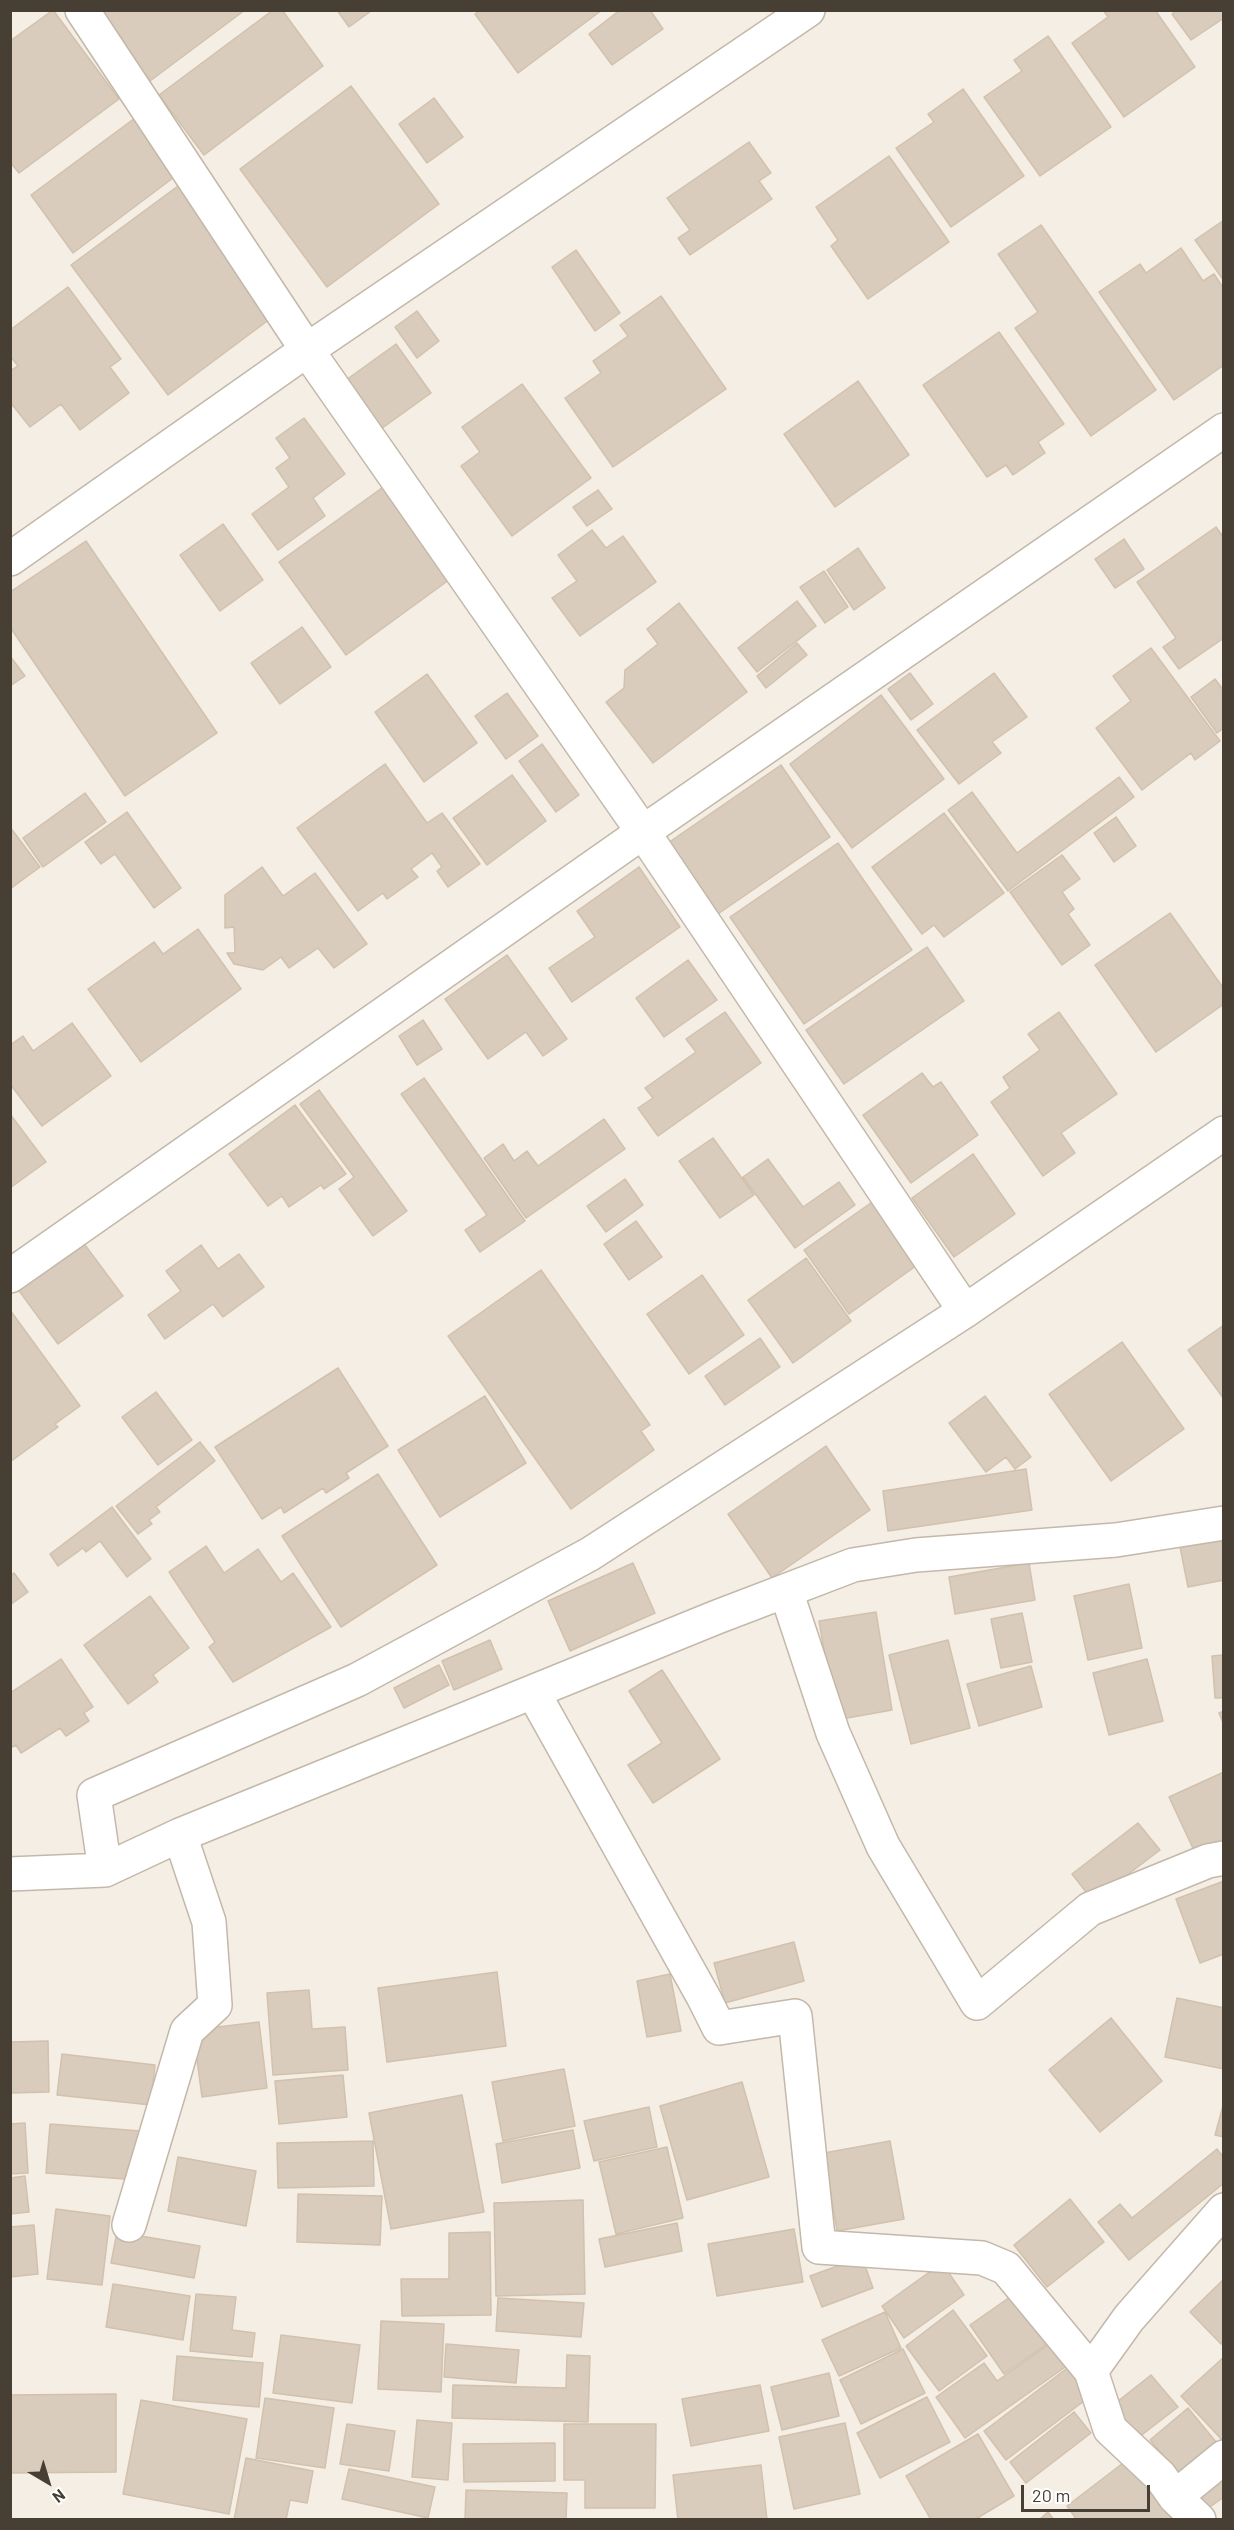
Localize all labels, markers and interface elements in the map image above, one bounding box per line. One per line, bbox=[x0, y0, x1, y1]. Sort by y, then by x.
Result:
north arrow bbox=[18, 2452, 78, 2512]
scale bar bbox=[1024, 2473, 1153, 2511]
text: 20 m bbox=[1032, 2484, 1070, 2506]
text: N bbox=[49, 2486, 69, 2507]

